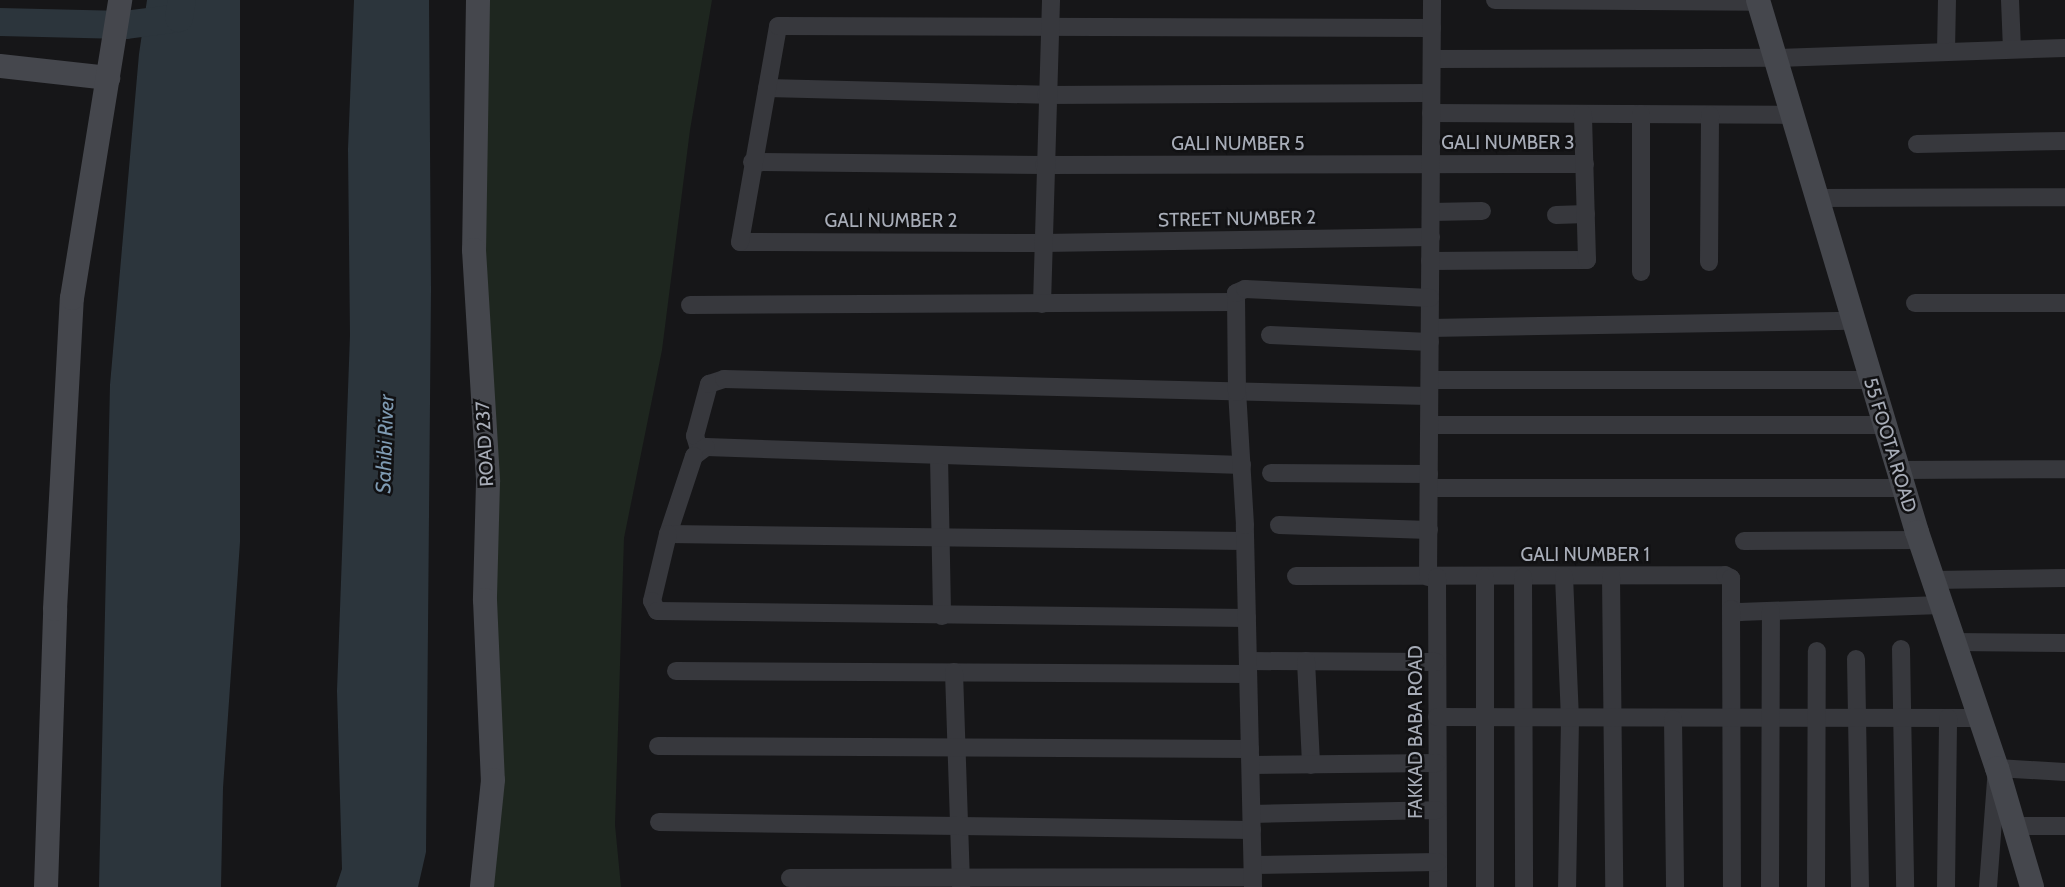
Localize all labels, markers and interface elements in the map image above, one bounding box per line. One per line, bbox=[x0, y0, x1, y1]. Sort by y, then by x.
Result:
street label: GALI NUMBER 3 bbox=[1441, 132, 1575, 154]
street label: GALI NUMBER 5 bbox=[1171, 133, 1305, 155]
street label: STREET NUMBER 2 bbox=[1158, 206, 1316, 232]
street label: GALI NUMBER 2 bbox=[825, 210, 957, 232]
street label: 55 FOOTA ROAD bbox=[1859, 375, 1921, 515]
water label: Sahibi River bbox=[371, 394, 399, 494]
street label: ROAD 237 bbox=[471, 401, 499, 487]
street label: GALI NUMBER 1 bbox=[1520, 544, 1650, 566]
street label: FAKKAD BABA ROAD bbox=[1405, 645, 1427, 819]

